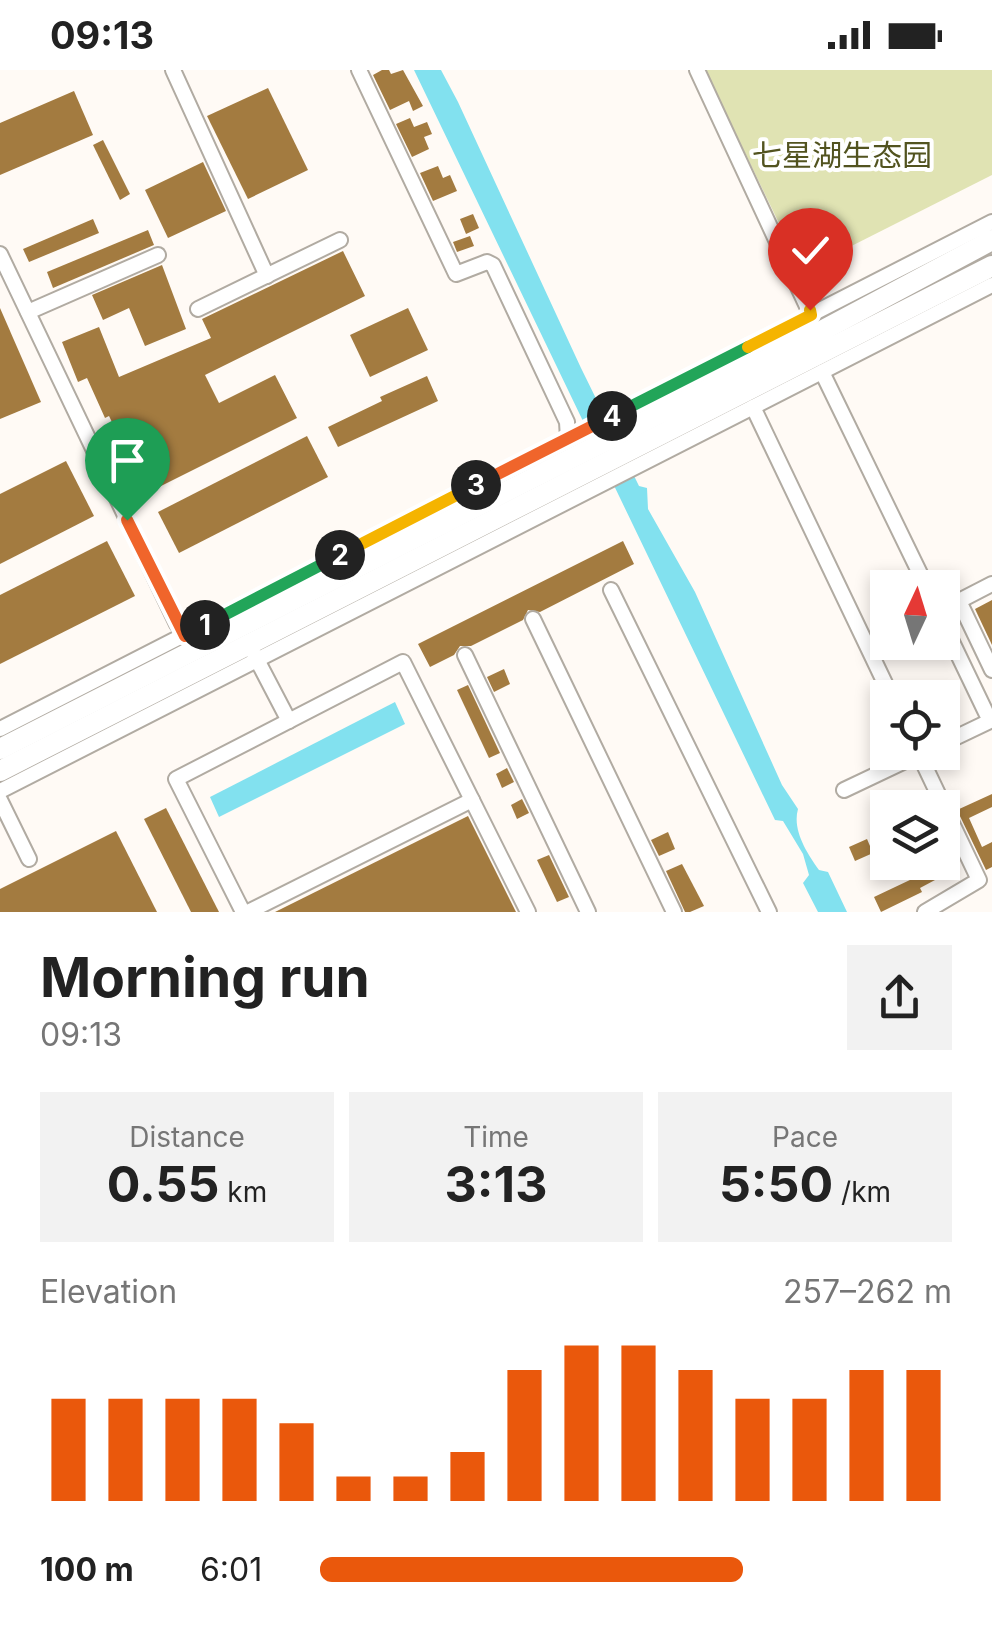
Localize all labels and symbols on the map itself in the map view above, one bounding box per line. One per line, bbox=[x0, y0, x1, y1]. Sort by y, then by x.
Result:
park label: 七星湖生态园 bbox=[752, 137, 932, 173]
pin bbox=[768, 208, 853, 311]
pin: 4 bbox=[587, 391, 637, 441]
pin bbox=[85, 418, 170, 521]
pin: 3 bbox=[451, 460, 501, 510]
pin: 2 bbox=[315, 530, 365, 580]
north arrow bbox=[870, 570, 960, 660]
pin: 1 bbox=[180, 600, 230, 650]

